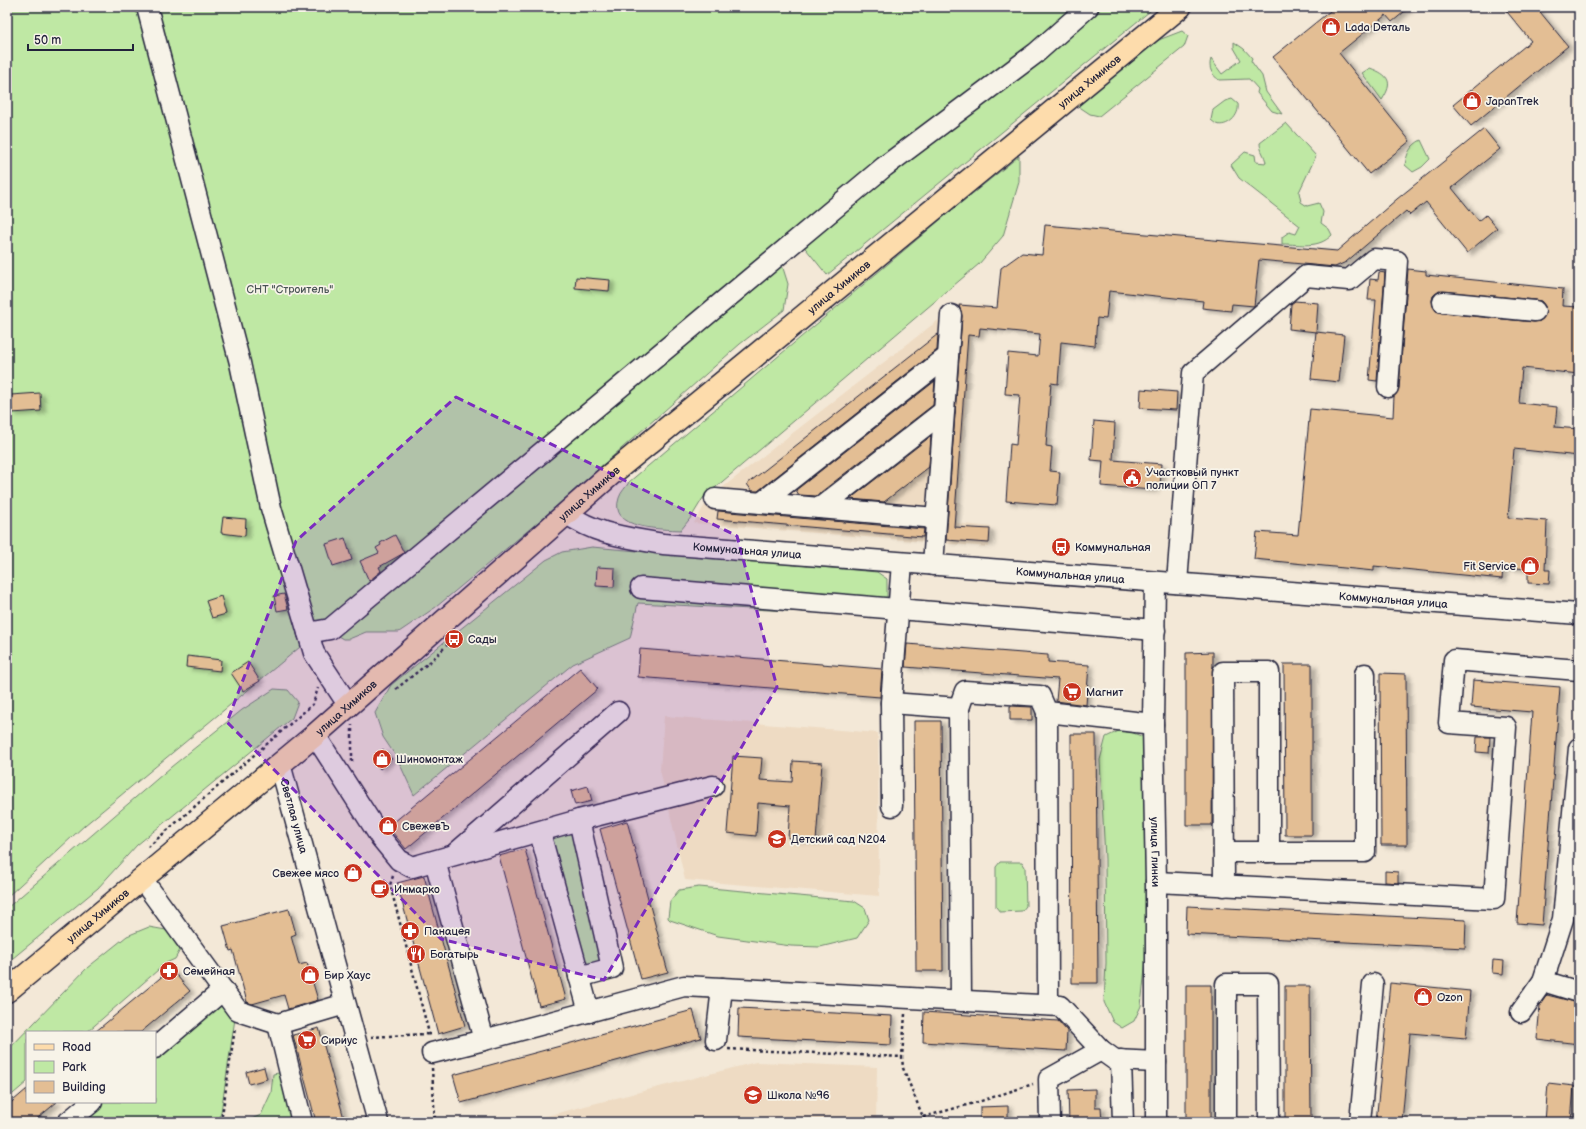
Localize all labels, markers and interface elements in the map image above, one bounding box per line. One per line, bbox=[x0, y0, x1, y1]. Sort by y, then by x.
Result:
shop icon: Lada Dеталь bbox=[1320, 16, 1342, 38]
place label: Lada Dеталь bbox=[1345, 21, 1411, 34]
scale bar bbox=[28, 26, 133, 52]
text: 50 m bbox=[34, 33, 61, 48]
street label: улица Химиков bbox=[1056, 52, 1124, 111]
shop icon: JapanTrek bbox=[1461, 90, 1483, 112]
place label: JapanTrek bbox=[1486, 95, 1539, 108]
street label: улица Химиков bbox=[805, 258, 873, 317]
park label: СНТ "Строитель" bbox=[247, 283, 333, 296]
street label: улица Химиков bbox=[556, 463, 623, 524]
place label: Участковый пункт полиции ОП 7 bbox=[1146, 466, 1239, 492]
public building icon: Участковый пункт полиции ОП 7 bbox=[1121, 467, 1143, 489]
bus stop icon: Коммунальная bbox=[1050, 536, 1072, 558]
street label: Коммунальная улица bbox=[692, 540, 803, 562]
place label: Коммунальная bbox=[1075, 541, 1151, 554]
shop icon: Fit Service bbox=[1519, 555, 1541, 577]
place label: Fit Service bbox=[1463, 560, 1516, 573]
street label: Коммунальная улица bbox=[1015, 565, 1126, 586]
street label: Коммунальная улица bbox=[1338, 590, 1449, 611]
bus stop icon: Сады bbox=[443, 628, 465, 650]
place label: Сады bbox=[468, 633, 497, 646]
street label: улица Химиков bbox=[313, 678, 380, 738]
supermarket icon: Магнит bbox=[1061, 681, 1083, 703]
place label: Магнит bbox=[1086, 686, 1123, 699]
shop icon: Шиномонтаж bbox=[371, 748, 393, 770]
place label: Шиномонтаж bbox=[396, 753, 463, 766]
street label: Светлая улица bbox=[277, 777, 310, 855]
shop icon: СвежевЪ bbox=[377, 815, 399, 837]
street label: улица Глинки bbox=[1148, 817, 1162, 887]
place label: СвежевЪ bbox=[402, 820, 450, 833]
school or university icon: Детский сад N204 bbox=[766, 828, 788, 850]
place label: Детский сад N204 bbox=[791, 833, 886, 846]
shop icon: Свежее мясо bbox=[342, 862, 364, 884]
place label: Свежее мясо bbox=[272, 867, 339, 880]
cafe icon: Инмарко bbox=[369, 878, 391, 900]
place label: Инмарко bbox=[394, 883, 440, 896]
street label: улица Химиков bbox=[64, 886, 132, 946]
pharmacy icon: Панацея bbox=[399, 920, 421, 942]
place label: Панацея bbox=[424, 925, 470, 938]
restaurant icon: Богатырь bbox=[405, 943, 427, 965]
place label: Богатырь bbox=[430, 948, 479, 961]
pharmacy icon: Семейная bbox=[158, 960, 180, 982]
shop icon: Бир Хаус bbox=[299, 964, 321, 986]
place label: Семейная bbox=[183, 965, 235, 978]
place label: Бир Хаус bbox=[324, 969, 371, 982]
shop icon: Ozon bbox=[1412, 986, 1434, 1008]
place label: Ozon bbox=[1437, 991, 1463, 1004]
supermarket icon: Сириус bbox=[296, 1029, 318, 1051]
legend bbox=[26, 1031, 156, 1103]
place label: Сириус bbox=[321, 1034, 358, 1047]
text: Road bbox=[62, 1040, 91, 1055]
text: Park bbox=[62, 1060, 86, 1075]
text: Building bbox=[62, 1080, 106, 1095]
school or university icon: Школа №96 bbox=[742, 1084, 764, 1106]
place label: Школа №96 bbox=[767, 1089, 830, 1102]

